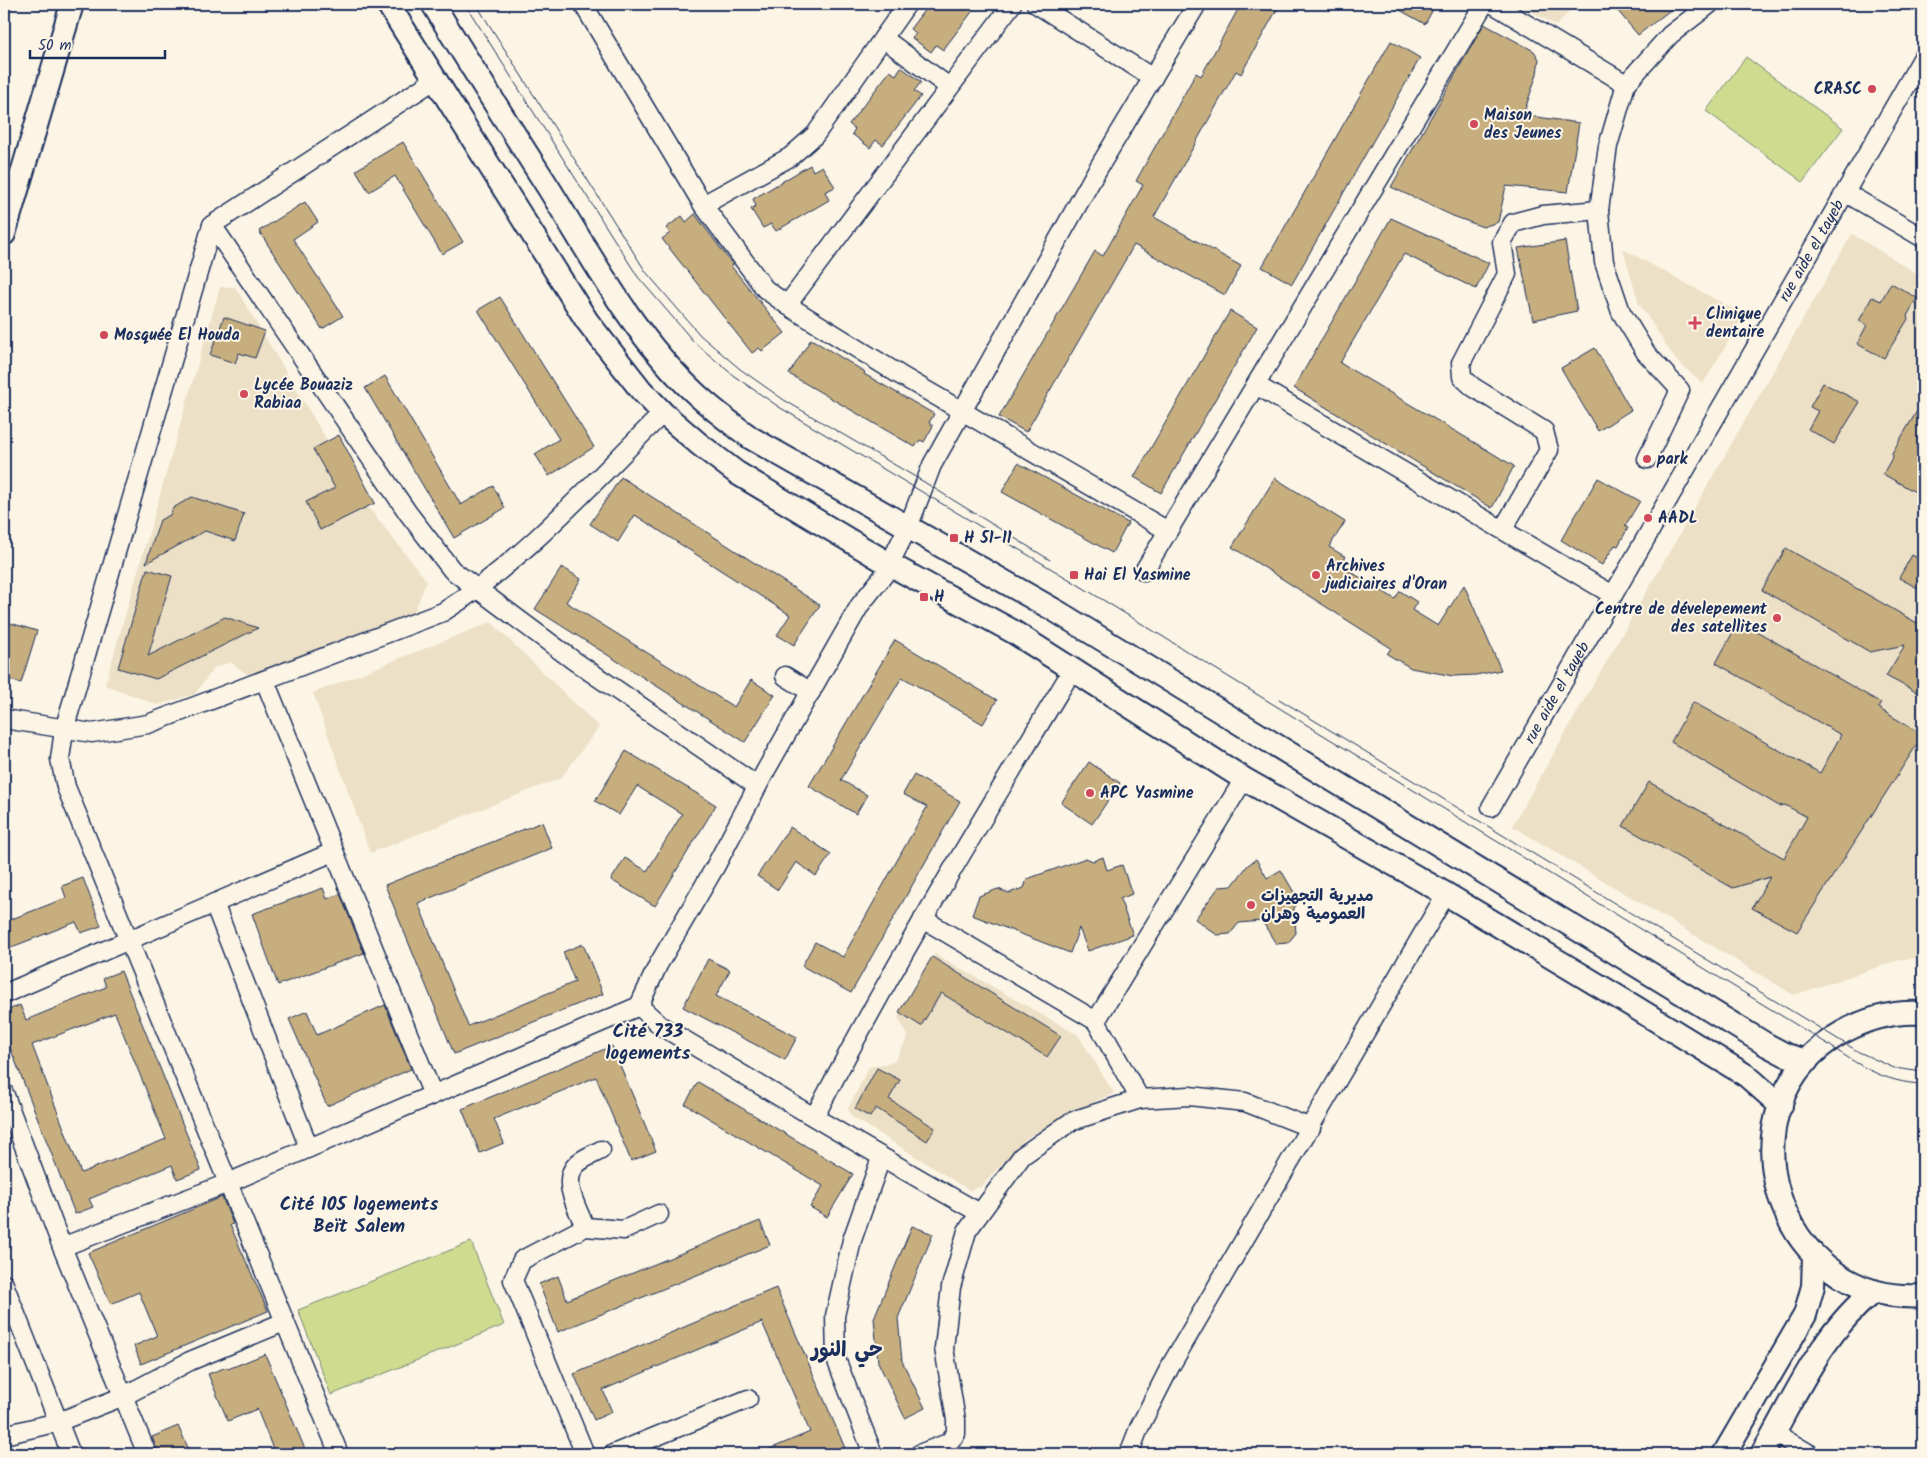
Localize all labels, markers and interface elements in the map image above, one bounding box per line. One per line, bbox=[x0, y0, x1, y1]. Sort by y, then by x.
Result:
scale bar bbox=[30, 28, 165, 60]
text: 50 m bbox=[38, 34, 72, 58]
place label: CRASC bbox=[1814, 77, 1862, 102]
marker: CRASC bbox=[1866, 83, 1878, 95]
place label: Maison des Jeunes bbox=[1484, 103, 1562, 146]
marker: Maison des Jeunes bbox=[1468, 118, 1480, 130]
street label: rue aide el tayeb bbox=[1772, 195, 1851, 306]
place label: Clinique dentaire bbox=[1706, 302, 1765, 345]
marker: Clinique dentaire bbox=[1688, 316, 1702, 330]
place label: Mosquée El Houda bbox=[114, 323, 240, 348]
marker: Mosquée El Houda bbox=[98, 329, 110, 341]
place label: Lycée Bouaziz Rabiaa bbox=[254, 373, 353, 416]
marker: Lycée Bouaziz Rabiaa bbox=[238, 388, 250, 400]
place label: park bbox=[1656, 447, 1689, 472]
marker: park bbox=[1641, 453, 1653, 465]
place label: AADL bbox=[1658, 506, 1698, 531]
marker: AADL bbox=[1642, 512, 1654, 524]
place label: H 51-11 bbox=[964, 526, 1012, 551]
marker: H 51-11 bbox=[948, 532, 960, 544]
place label: Archives judiciaires d'Oran bbox=[1321, 554, 1447, 597]
place label: Hai El Yasmine bbox=[1084, 563, 1191, 588]
marker: Hai El Yasmine bbox=[1068, 569, 1080, 581]
marker: Archives judiciaires d'Oran bbox=[1310, 569, 1322, 581]
place label: H bbox=[934, 585, 944, 610]
marker: H bbox=[918, 591, 930, 603]
place label: Centre de dévelepement des satellites bbox=[1595, 597, 1768, 640]
marker: Centre de dévelepement des satellites bbox=[1771, 612, 1783, 624]
street label: rue aide el tayeb bbox=[1518, 636, 1596, 748]
place label: APC Yasmine bbox=[1100, 781, 1194, 806]
marker: APC Yasmine bbox=[1084, 787, 1096, 799]
place label: مديرية التجهيزات العمومية وهران bbox=[1261, 884, 1374, 927]
marker: مديرية التجهيزات العمومية وهران bbox=[1245, 899, 1257, 911]
district label: Cité 733 logements bbox=[606, 1017, 691, 1069]
district label: Cité 105 logements Beït Salem bbox=[280, 1190, 438, 1242]
district label: حي النور bbox=[809, 1334, 883, 1368]

